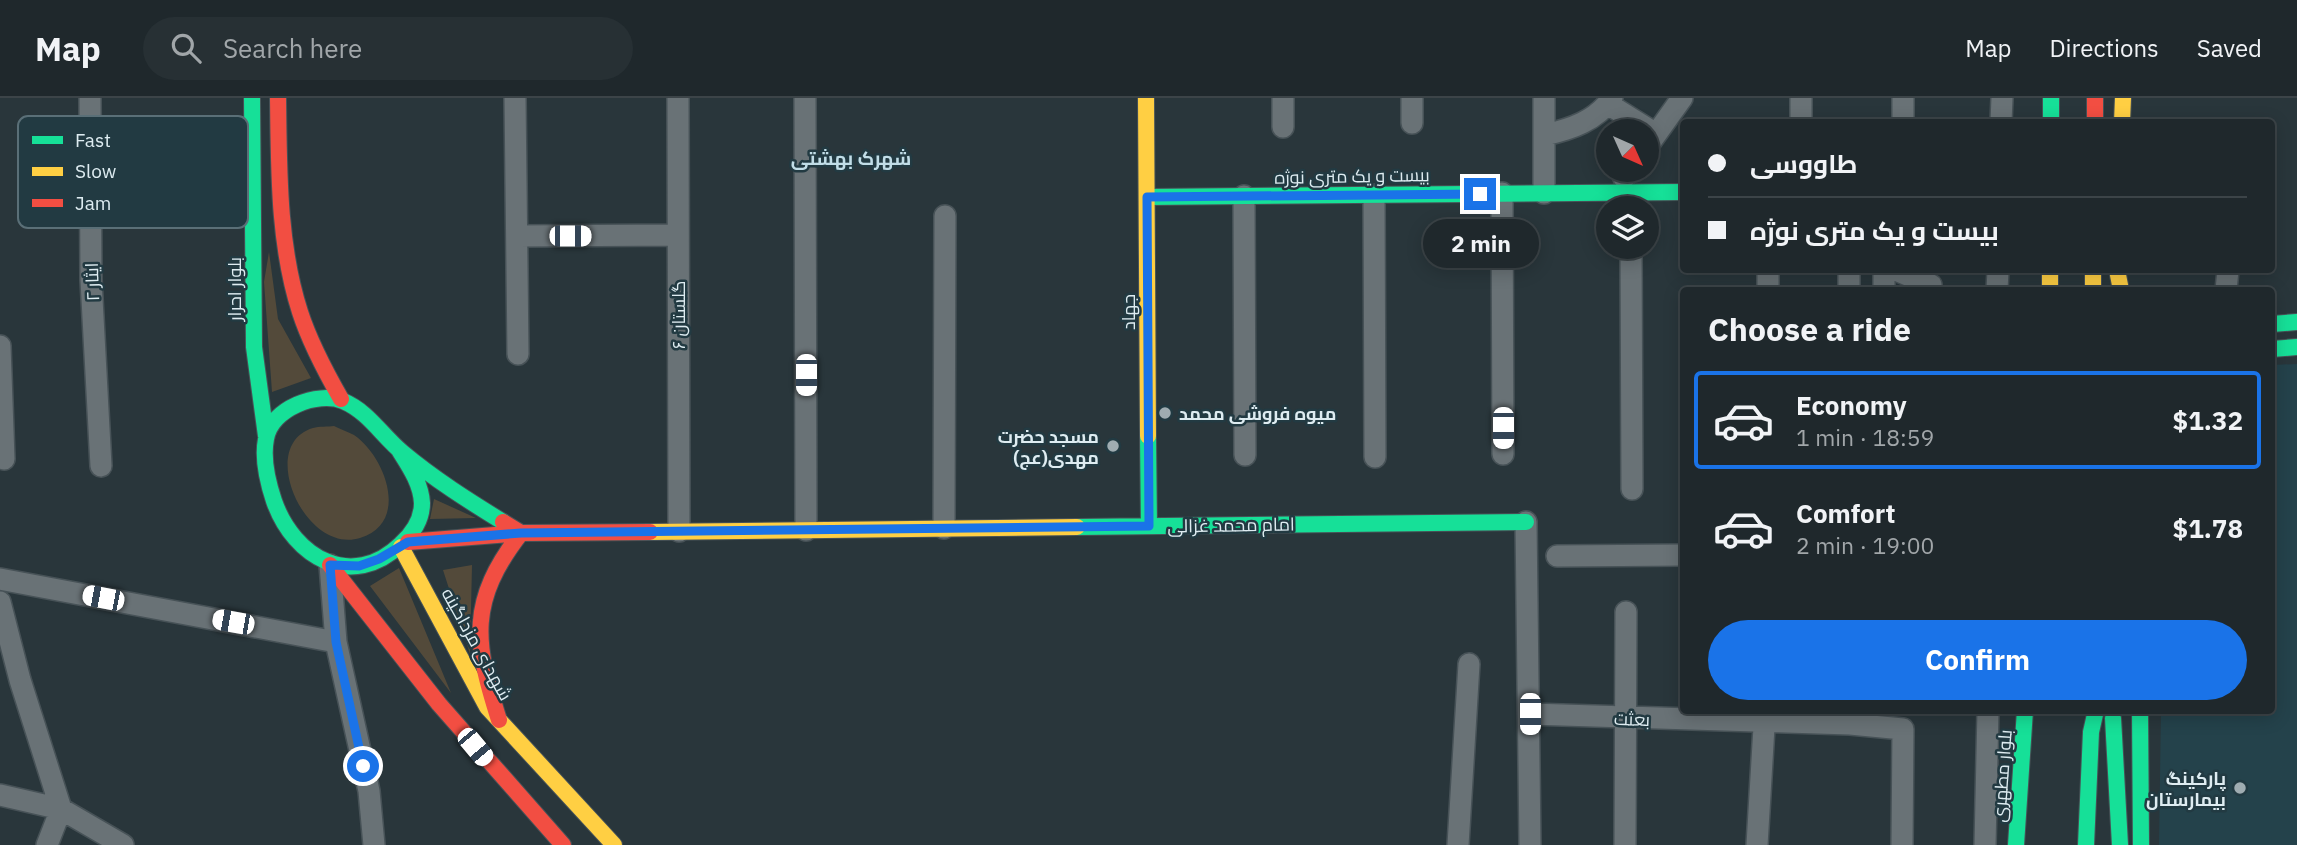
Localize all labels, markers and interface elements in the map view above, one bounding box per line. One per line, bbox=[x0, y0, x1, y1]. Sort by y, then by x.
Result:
search box bbox=[143, 17, 633, 80]
text: Map bbox=[35, 27, 101, 70]
icon: search bbox=[167, 29, 205, 67]
text: Search here bbox=[223, 31, 362, 65]
text: Map bbox=[1965, 32, 2011, 64]
text: Directions bbox=[2049, 32, 2159, 64]
text: Saved bbox=[2197, 32, 2262, 64]
legend bbox=[18, 116, 248, 228]
north arrow bbox=[1596, 119, 1659, 182]
map controls bbox=[1596, 119, 1659, 259]
text: Fast bbox=[75, 128, 111, 152]
district label: شهرک بهشتی bbox=[791, 146, 911, 170]
text: طاووسی bbox=[1750, 146, 1857, 180]
text: Slow bbox=[75, 159, 116, 183]
street label: بیست و یک متری نوژه bbox=[1274, 163, 1430, 189]
route end bbox=[1464, 178, 1496, 210]
text: Jam bbox=[75, 191, 111, 215]
button: layers bbox=[1596, 196, 1659, 259]
text: بیست و یک متری نوژه bbox=[1750, 213, 1999, 247]
callout: 2 min bbox=[1422, 218, 1538, 268]
car bbox=[550, 226, 592, 247]
text: 2 min bbox=[1451, 228, 1511, 258]
street label: بلوار احرار bbox=[223, 257, 246, 322]
street label: ایثار ۲ bbox=[80, 262, 104, 302]
street label: گلستان ۶ bbox=[667, 281, 690, 349]
street label: جهاد bbox=[1117, 294, 1140, 330]
text: Choose a ride bbox=[1708, 308, 1911, 350]
car bbox=[796, 354, 817, 396]
text: Economy bbox=[1796, 388, 1907, 422]
icon: car bbox=[1712, 389, 1775, 452]
place label: میوه فروشی محمد bbox=[1179, 402, 1336, 425]
text: $1.32 bbox=[2173, 403, 2243, 437]
marker: میوه فروشی محمد bbox=[1157, 405, 1173, 421]
car bbox=[1493, 407, 1514, 449]
text: 1 min · 18:59 bbox=[1796, 422, 1934, 452]
place label: مسجد حضرت مهدی(عج) bbox=[998, 425, 1099, 470]
marker: مسجد حضرت مهدی(عج) bbox=[1105, 438, 1121, 454]
text: Comfort bbox=[1796, 496, 1895, 530]
icon: car bbox=[1712, 497, 1775, 560]
text: $1.78 bbox=[2173, 511, 2243, 545]
street label: امام محمد غزالی bbox=[1167, 512, 1295, 539]
text: 2 min · 19:00 bbox=[1796, 530, 1934, 560]
car bbox=[81, 584, 126, 612]
street label: شهدای مزداگینه bbox=[437, 584, 517, 704]
car bbox=[211, 608, 256, 636]
button: Confirm bbox=[1708, 620, 2247, 700]
car bbox=[1520, 693, 1541, 735]
street label: بعثت bbox=[1613, 707, 1651, 731]
car bbox=[454, 724, 497, 770]
street label: بلوار مطهری bbox=[1987, 729, 2017, 823]
route start bbox=[347, 750, 379, 782]
place label: پارکینگ بیمارستان bbox=[2146, 767, 2226, 811]
marker: پارکینگ بیمارستان bbox=[2232, 780, 2248, 796]

